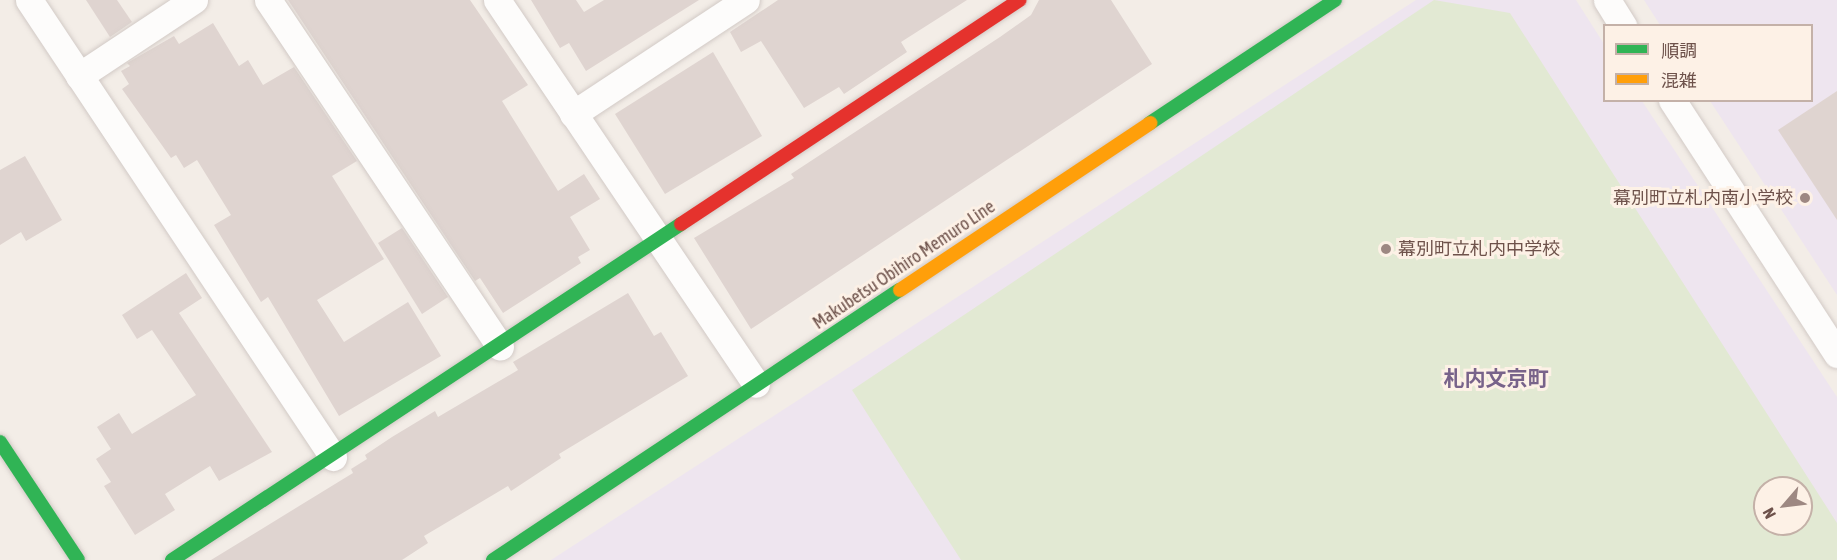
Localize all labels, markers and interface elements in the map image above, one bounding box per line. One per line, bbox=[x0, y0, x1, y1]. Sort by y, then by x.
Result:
legend bbox=[1603, 24, 1813, 102]
text: 順調 bbox=[1661, 40, 1697, 61]
text: 混雑 bbox=[1661, 70, 1697, 91]
place label: 幕別町立札内南小学校 bbox=[1613, 187, 1793, 209]
marker: 幕別町立札内南小学校 bbox=[1798, 191, 1812, 205]
street label: Makubetsu Obihiro Memuro Line bbox=[809, 196, 999, 334]
place label: 幕別町立札内中学校 bbox=[1398, 238, 1560, 260]
marker: 幕別町立札内中学校 bbox=[1379, 242, 1393, 256]
district label: 札内文京町 bbox=[1444, 365, 1548, 391]
north arrow bbox=[1753, 476, 1813, 536]
text: N bbox=[1759, 505, 1779, 522]

